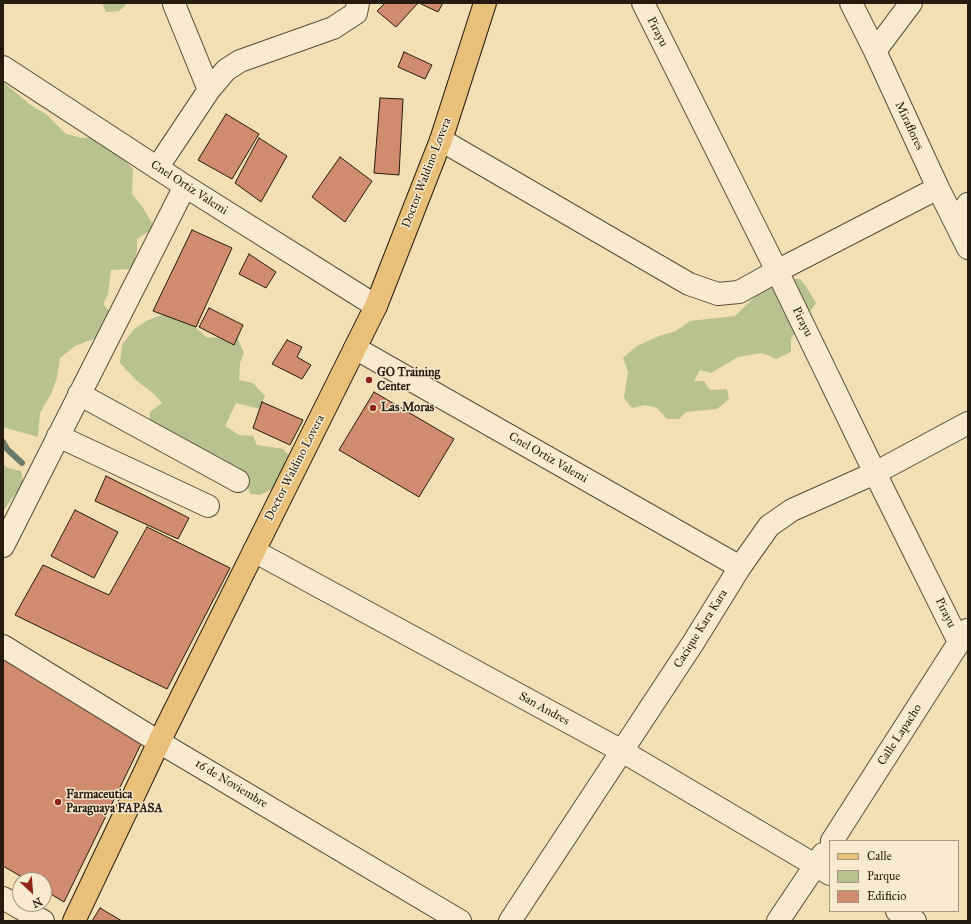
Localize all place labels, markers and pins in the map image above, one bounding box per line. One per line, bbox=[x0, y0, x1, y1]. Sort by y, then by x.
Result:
place label: GO Training Center bbox=[377, 366, 440, 394]
marker: GO Training Center bbox=[364, 375, 374, 385]
place label: Las Moras bbox=[381, 401, 434, 415]
marker: Las Moras bbox=[368, 403, 378, 413]
place label: Farmaceutica Paraguaya FAPASA bbox=[66, 788, 163, 816]
marker: Farmaceutica Paraguaya FAPASA bbox=[53, 797, 63, 807]

